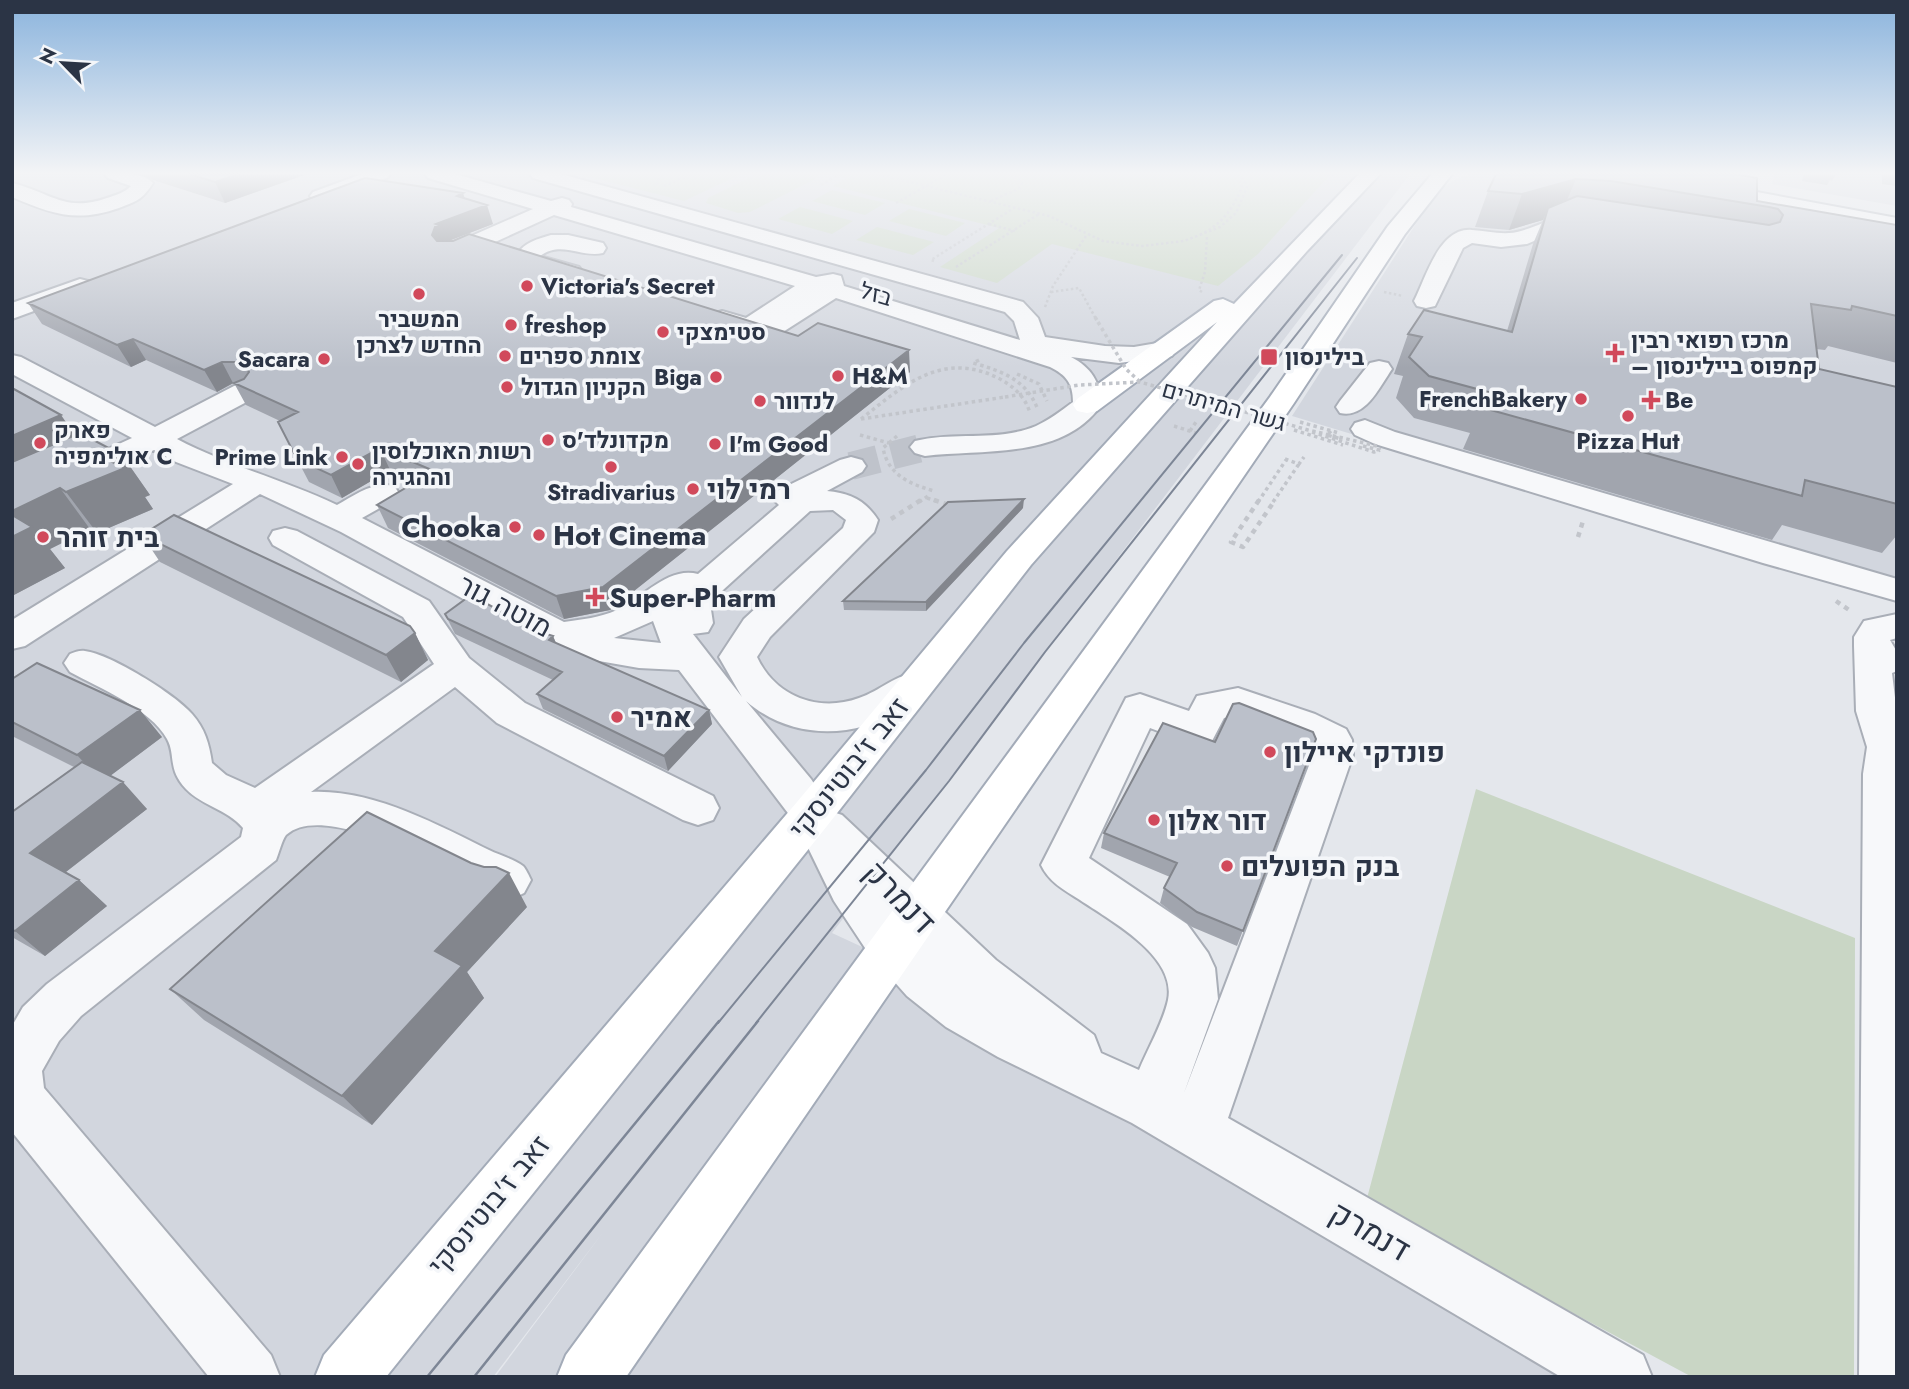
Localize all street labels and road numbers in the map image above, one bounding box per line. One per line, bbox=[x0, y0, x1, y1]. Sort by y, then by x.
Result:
street label: בזל bbox=[856, 273, 896, 315]
street label: גשר המיתרים bbox=[1158, 372, 1290, 440]
street label: מוטה גור bbox=[451, 564, 559, 648]
street label: זאב ז'בוטינסקי bbox=[779, 688, 919, 848]
street label: דנמרק bbox=[853, 849, 947, 945]
street label: זאב ז'בוטינסקי bbox=[418, 1126, 560, 1284]
street label: דנמרק bbox=[1321, 1189, 1419, 1273]

